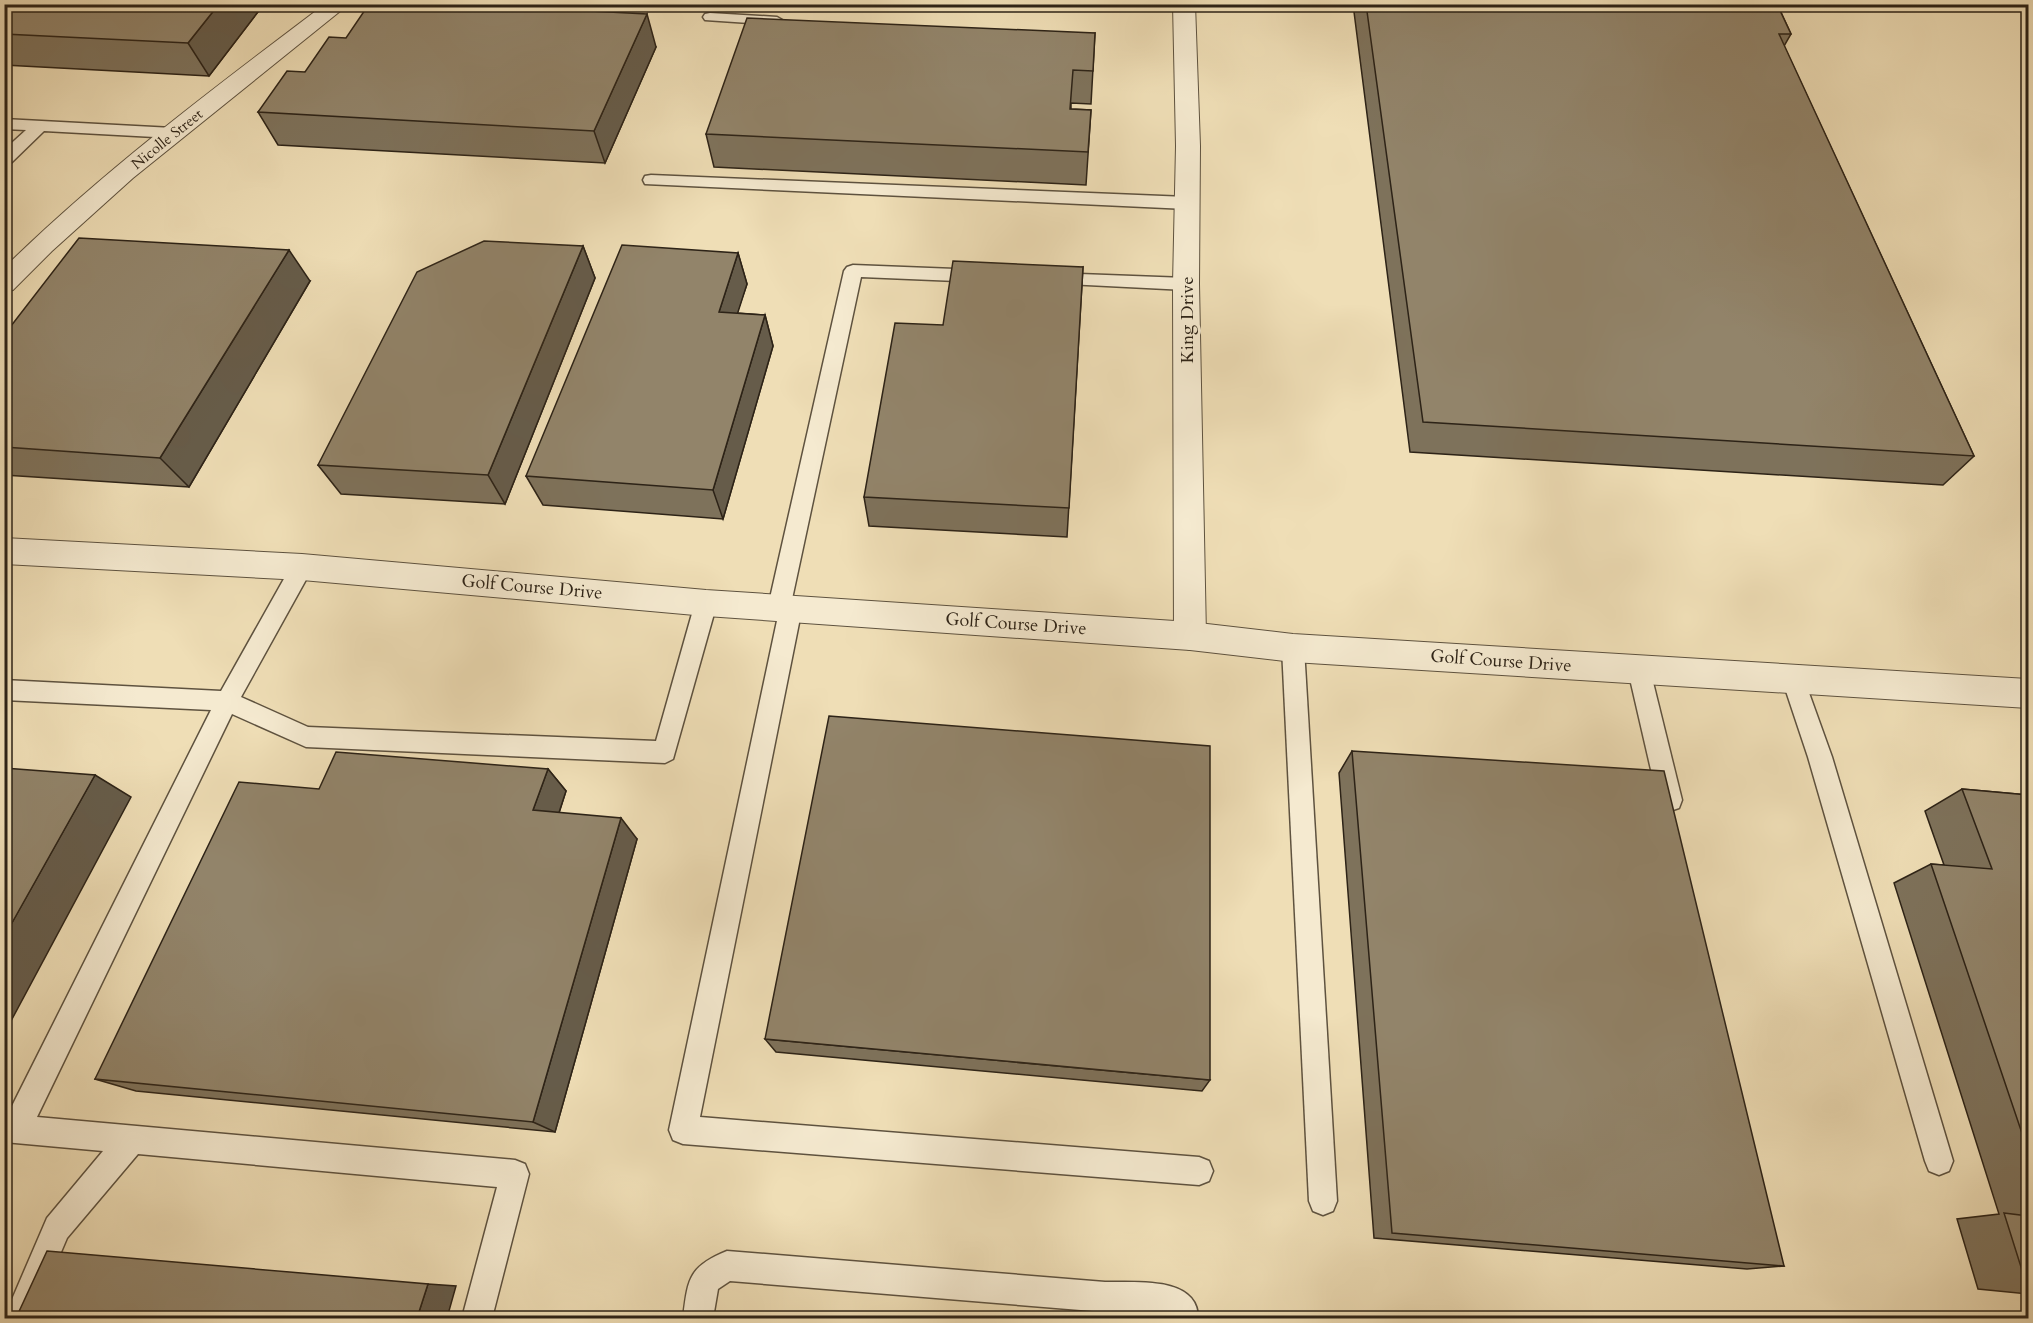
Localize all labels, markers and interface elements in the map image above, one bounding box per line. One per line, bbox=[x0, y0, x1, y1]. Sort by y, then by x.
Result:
street label: Nicolle Street bbox=[127, 104, 207, 174]
street label: King Drive bbox=[1175, 276, 1200, 364]
street label: Golf Course Drive bbox=[460, 568, 604, 606]
street label: Golf Course Drive bbox=[945, 607, 1087, 641]
street label: Golf Course Drive bbox=[1430, 644, 1572, 678]

